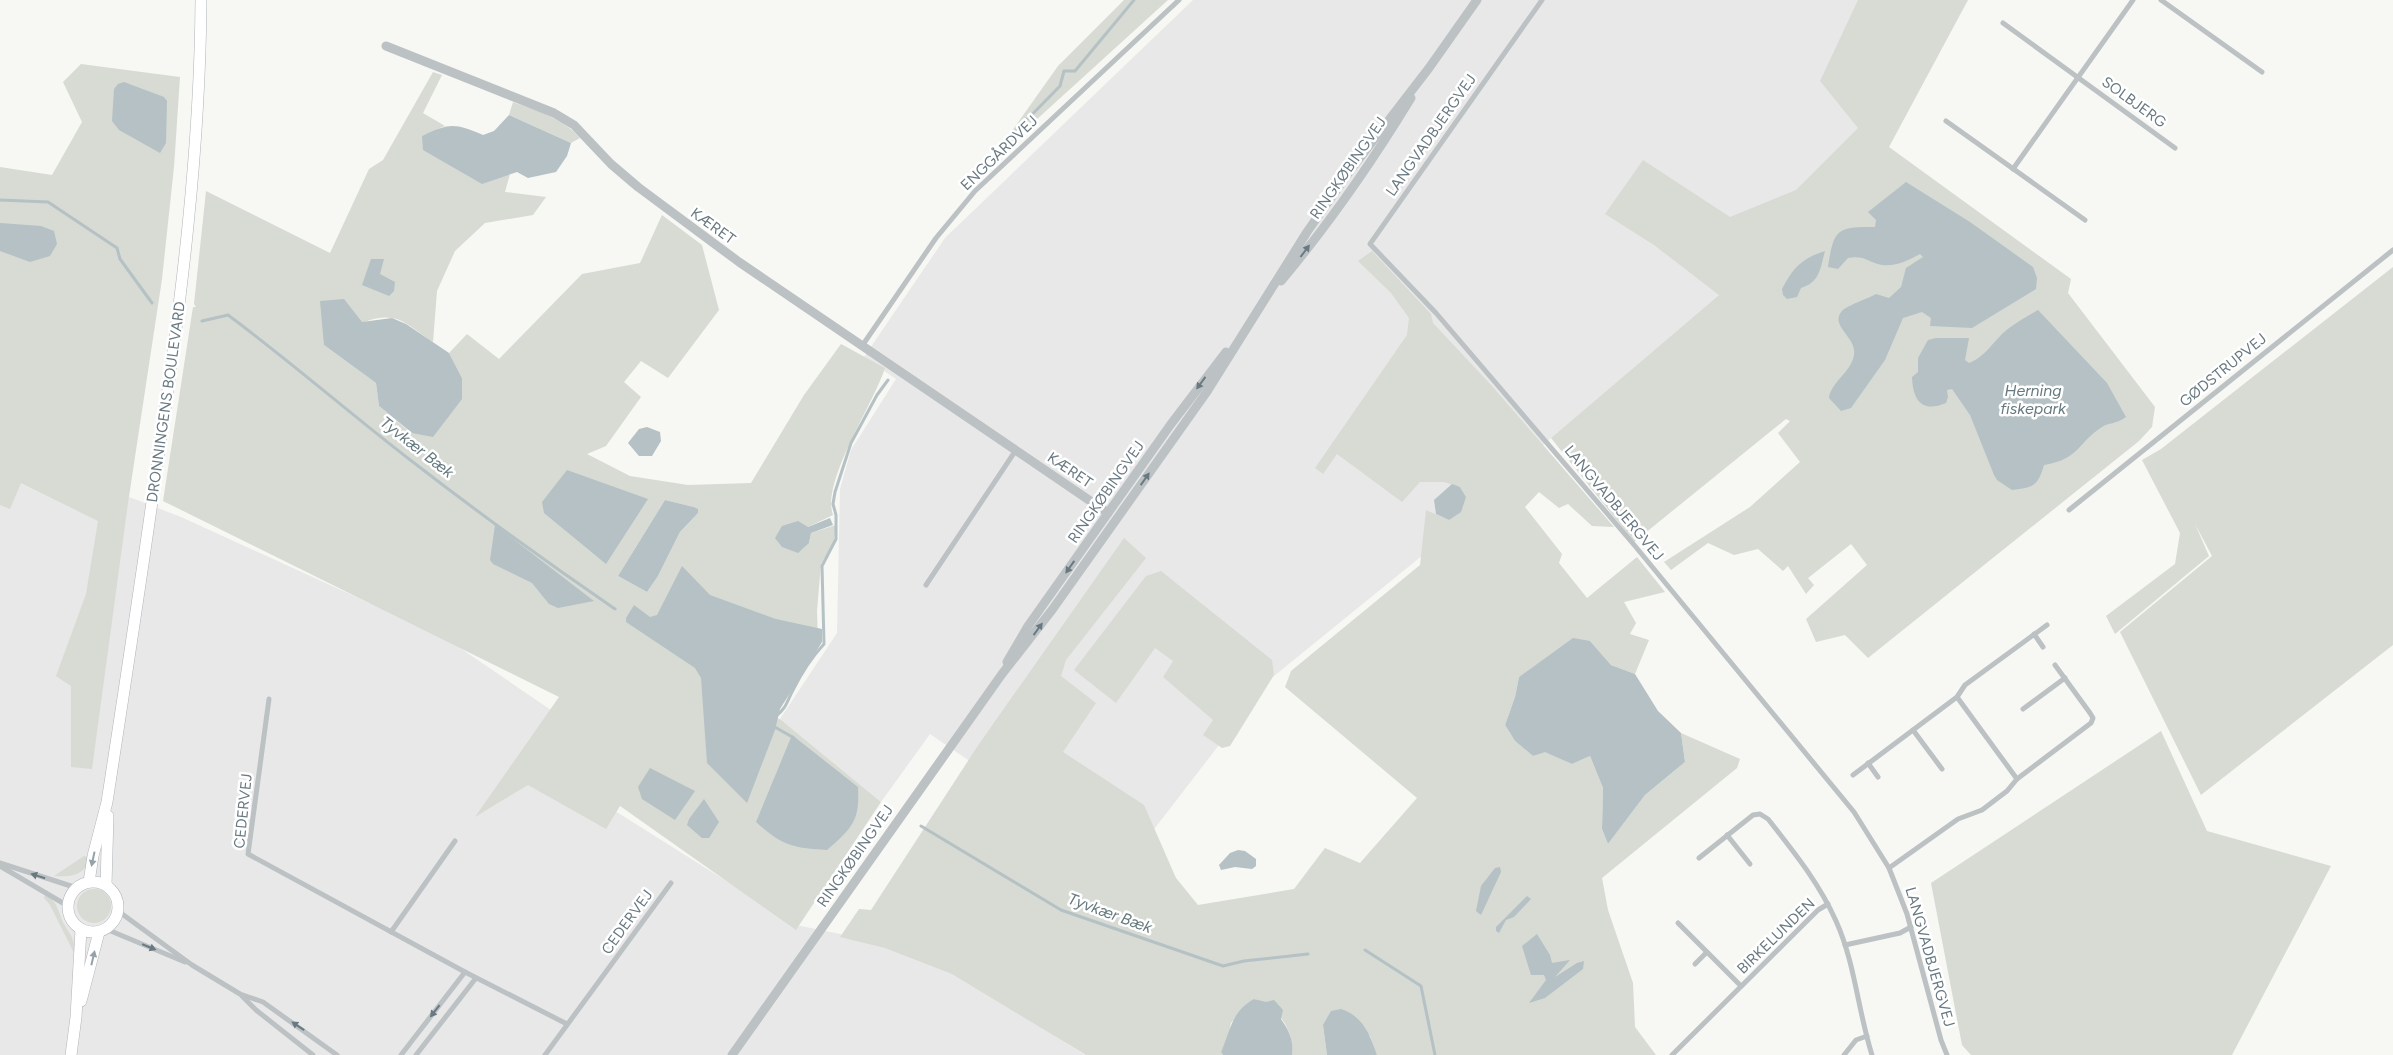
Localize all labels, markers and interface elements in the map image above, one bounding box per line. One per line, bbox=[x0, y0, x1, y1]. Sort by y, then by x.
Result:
street label: LANGVADBJERGVEJ bbox=[1382, 71, 1480, 199]
street label: SOLBJERG bbox=[2098, 73, 2170, 131]
street label: ENGGÅRDVEJ bbox=[957, 112, 1041, 194]
street label: RINGKØBINGVEJ bbox=[1306, 113, 1390, 223]
street label: KÆRET bbox=[687, 204, 739, 249]
one-way arrow bbox=[1300, 245, 1311, 258]
street label: DRONNINGENS BOULEVARD bbox=[143, 300, 189, 504]
street label: GØDSTRUPVEJ bbox=[2176, 329, 2270, 411]
one-way arrow bbox=[1196, 376, 1206, 390]
water label: Herning fiskepark bbox=[2000, 381, 2067, 418]
water label: Tyvkær Bæk bbox=[376, 412, 458, 482]
street label: RINGKØBINGVEJ bbox=[1064, 437, 1148, 547]
street label: LANGVADBJERGVEJ bbox=[1561, 442, 1667, 564]
street label: KÆRET bbox=[1044, 448, 1097, 492]
one-way arrow bbox=[1140, 472, 1150, 486]
one-way arrow bbox=[1065, 560, 1075, 574]
one-way arrow bbox=[1033, 623, 1044, 636]
street label: CEDERVEJ bbox=[230, 773, 256, 849]
street label: RINGKØBINGVEJ bbox=[813, 801, 897, 911]
one-way arrow bbox=[89, 851, 97, 866]
one-way arrow bbox=[31, 871, 46, 879]
street label: LANGVADBJERGVEJ bbox=[1901, 885, 1959, 1029]
street label: CEDERVEJ bbox=[598, 886, 656, 958]
water label: Tyvkær Bæk bbox=[1065, 889, 1156, 937]
street label: BIRKELUNDEN bbox=[1733, 894, 1819, 978]
one-way arrow bbox=[142, 944, 156, 952]
one-way arrow bbox=[89, 950, 97, 965]
one-way arrow bbox=[430, 1004, 441, 1017]
one-way arrow bbox=[292, 1021, 305, 1031]

